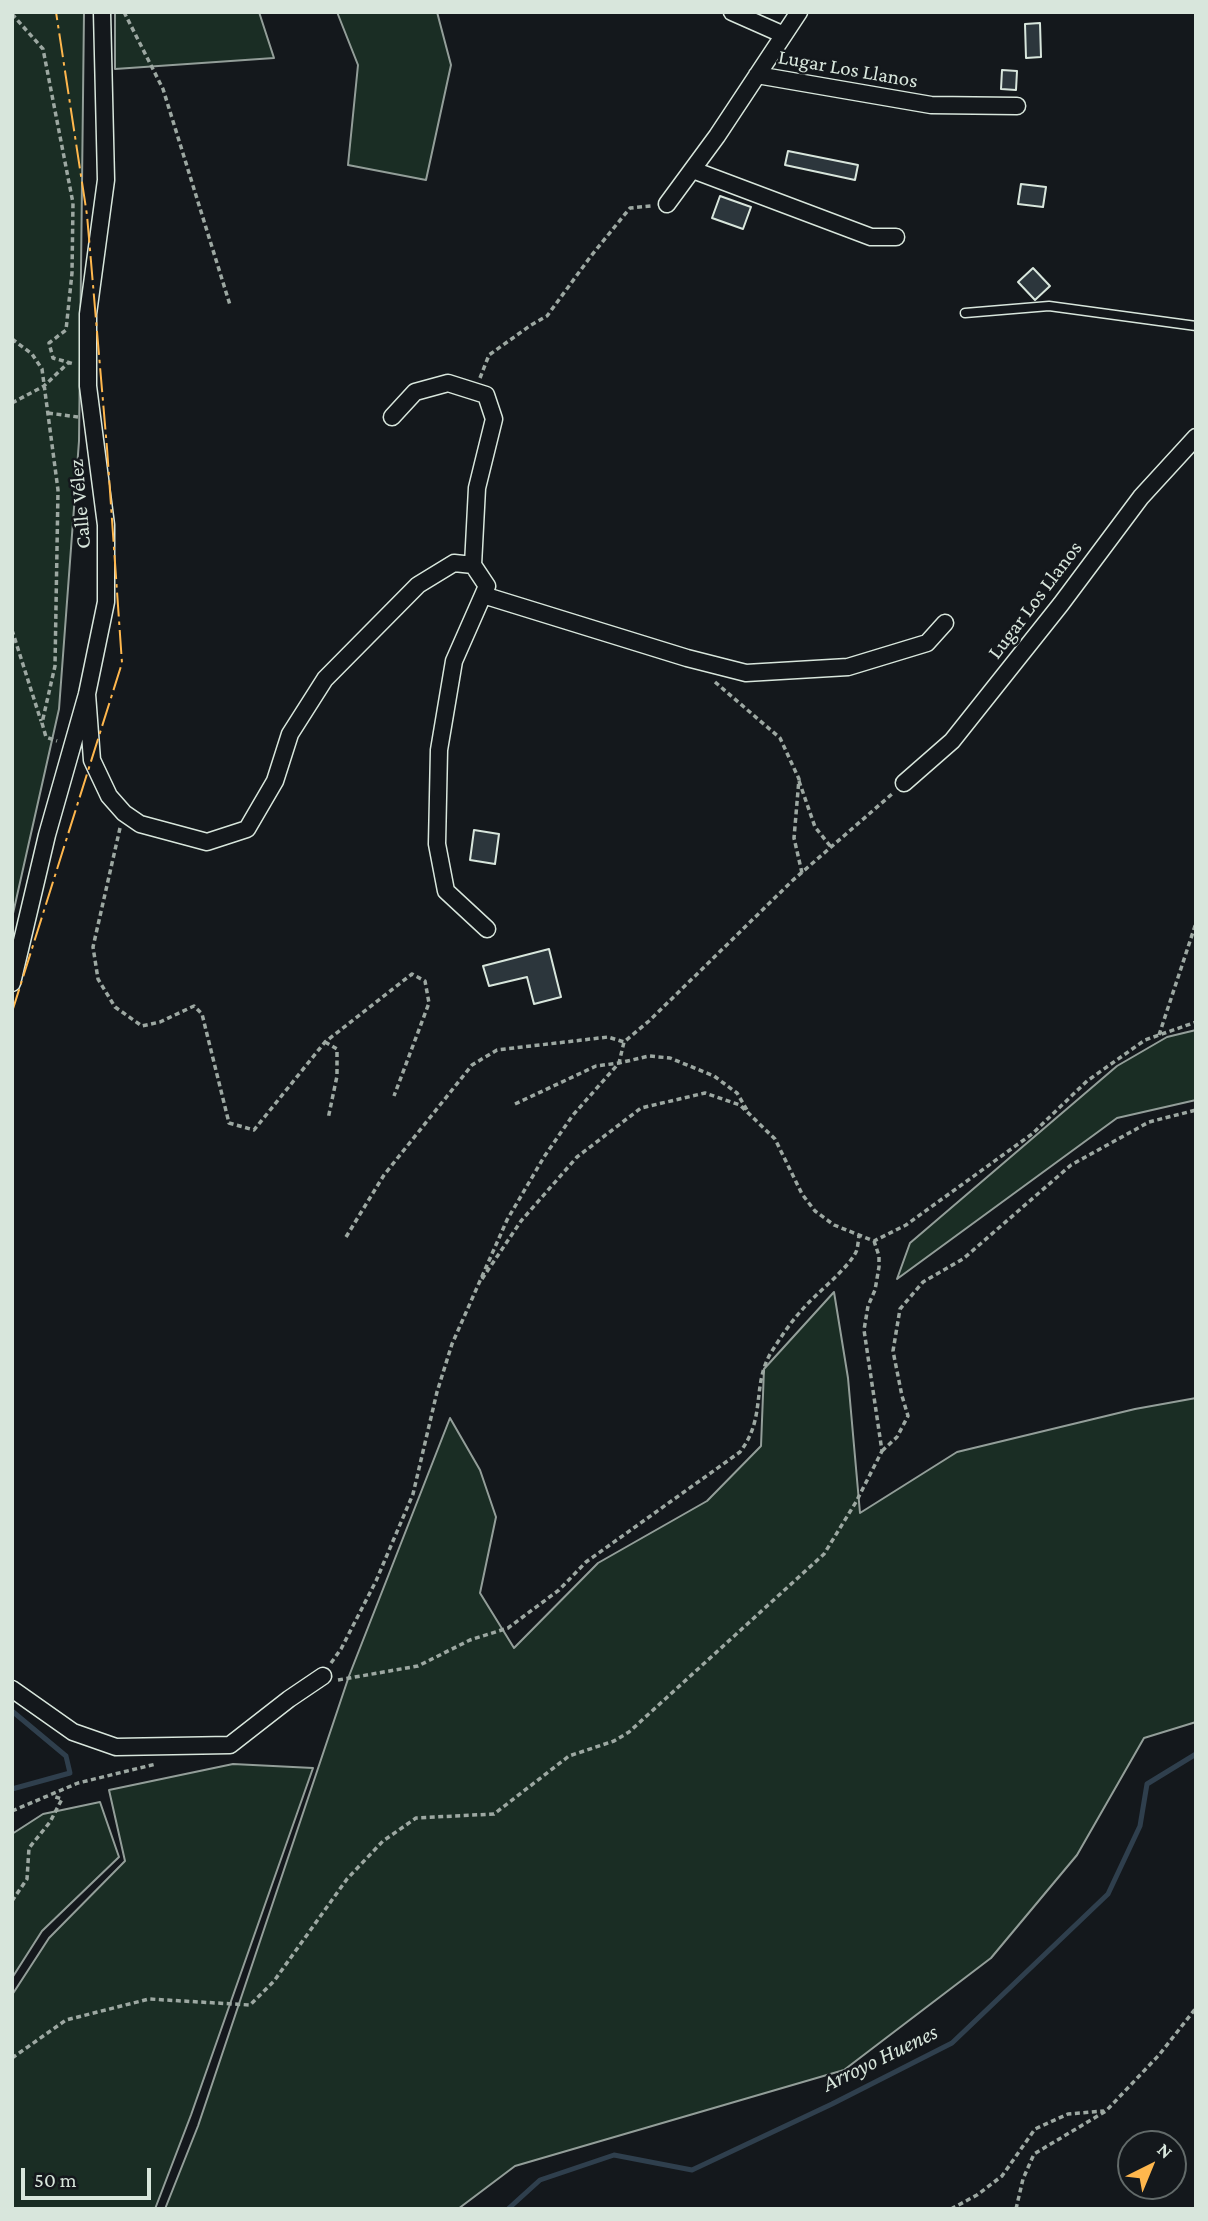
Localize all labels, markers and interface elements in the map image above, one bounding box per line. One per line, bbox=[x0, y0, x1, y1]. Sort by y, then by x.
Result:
street label: Lugar Los Llanos bbox=[776, 44, 920, 94]
street label: Calle Vélez bbox=[64, 458, 96, 550]
street label: Lugar Los Llanos bbox=[982, 536, 1088, 664]
water label: Arroyo Huenes bbox=[818, 2018, 942, 2098]
north arrow bbox=[1117, 2130, 1187, 2200]
text: N bbox=[1153, 2139, 1177, 2163]
scale bar bbox=[24, 2154, 154, 2198]
text: 50 m bbox=[34, 2168, 77, 2192]

